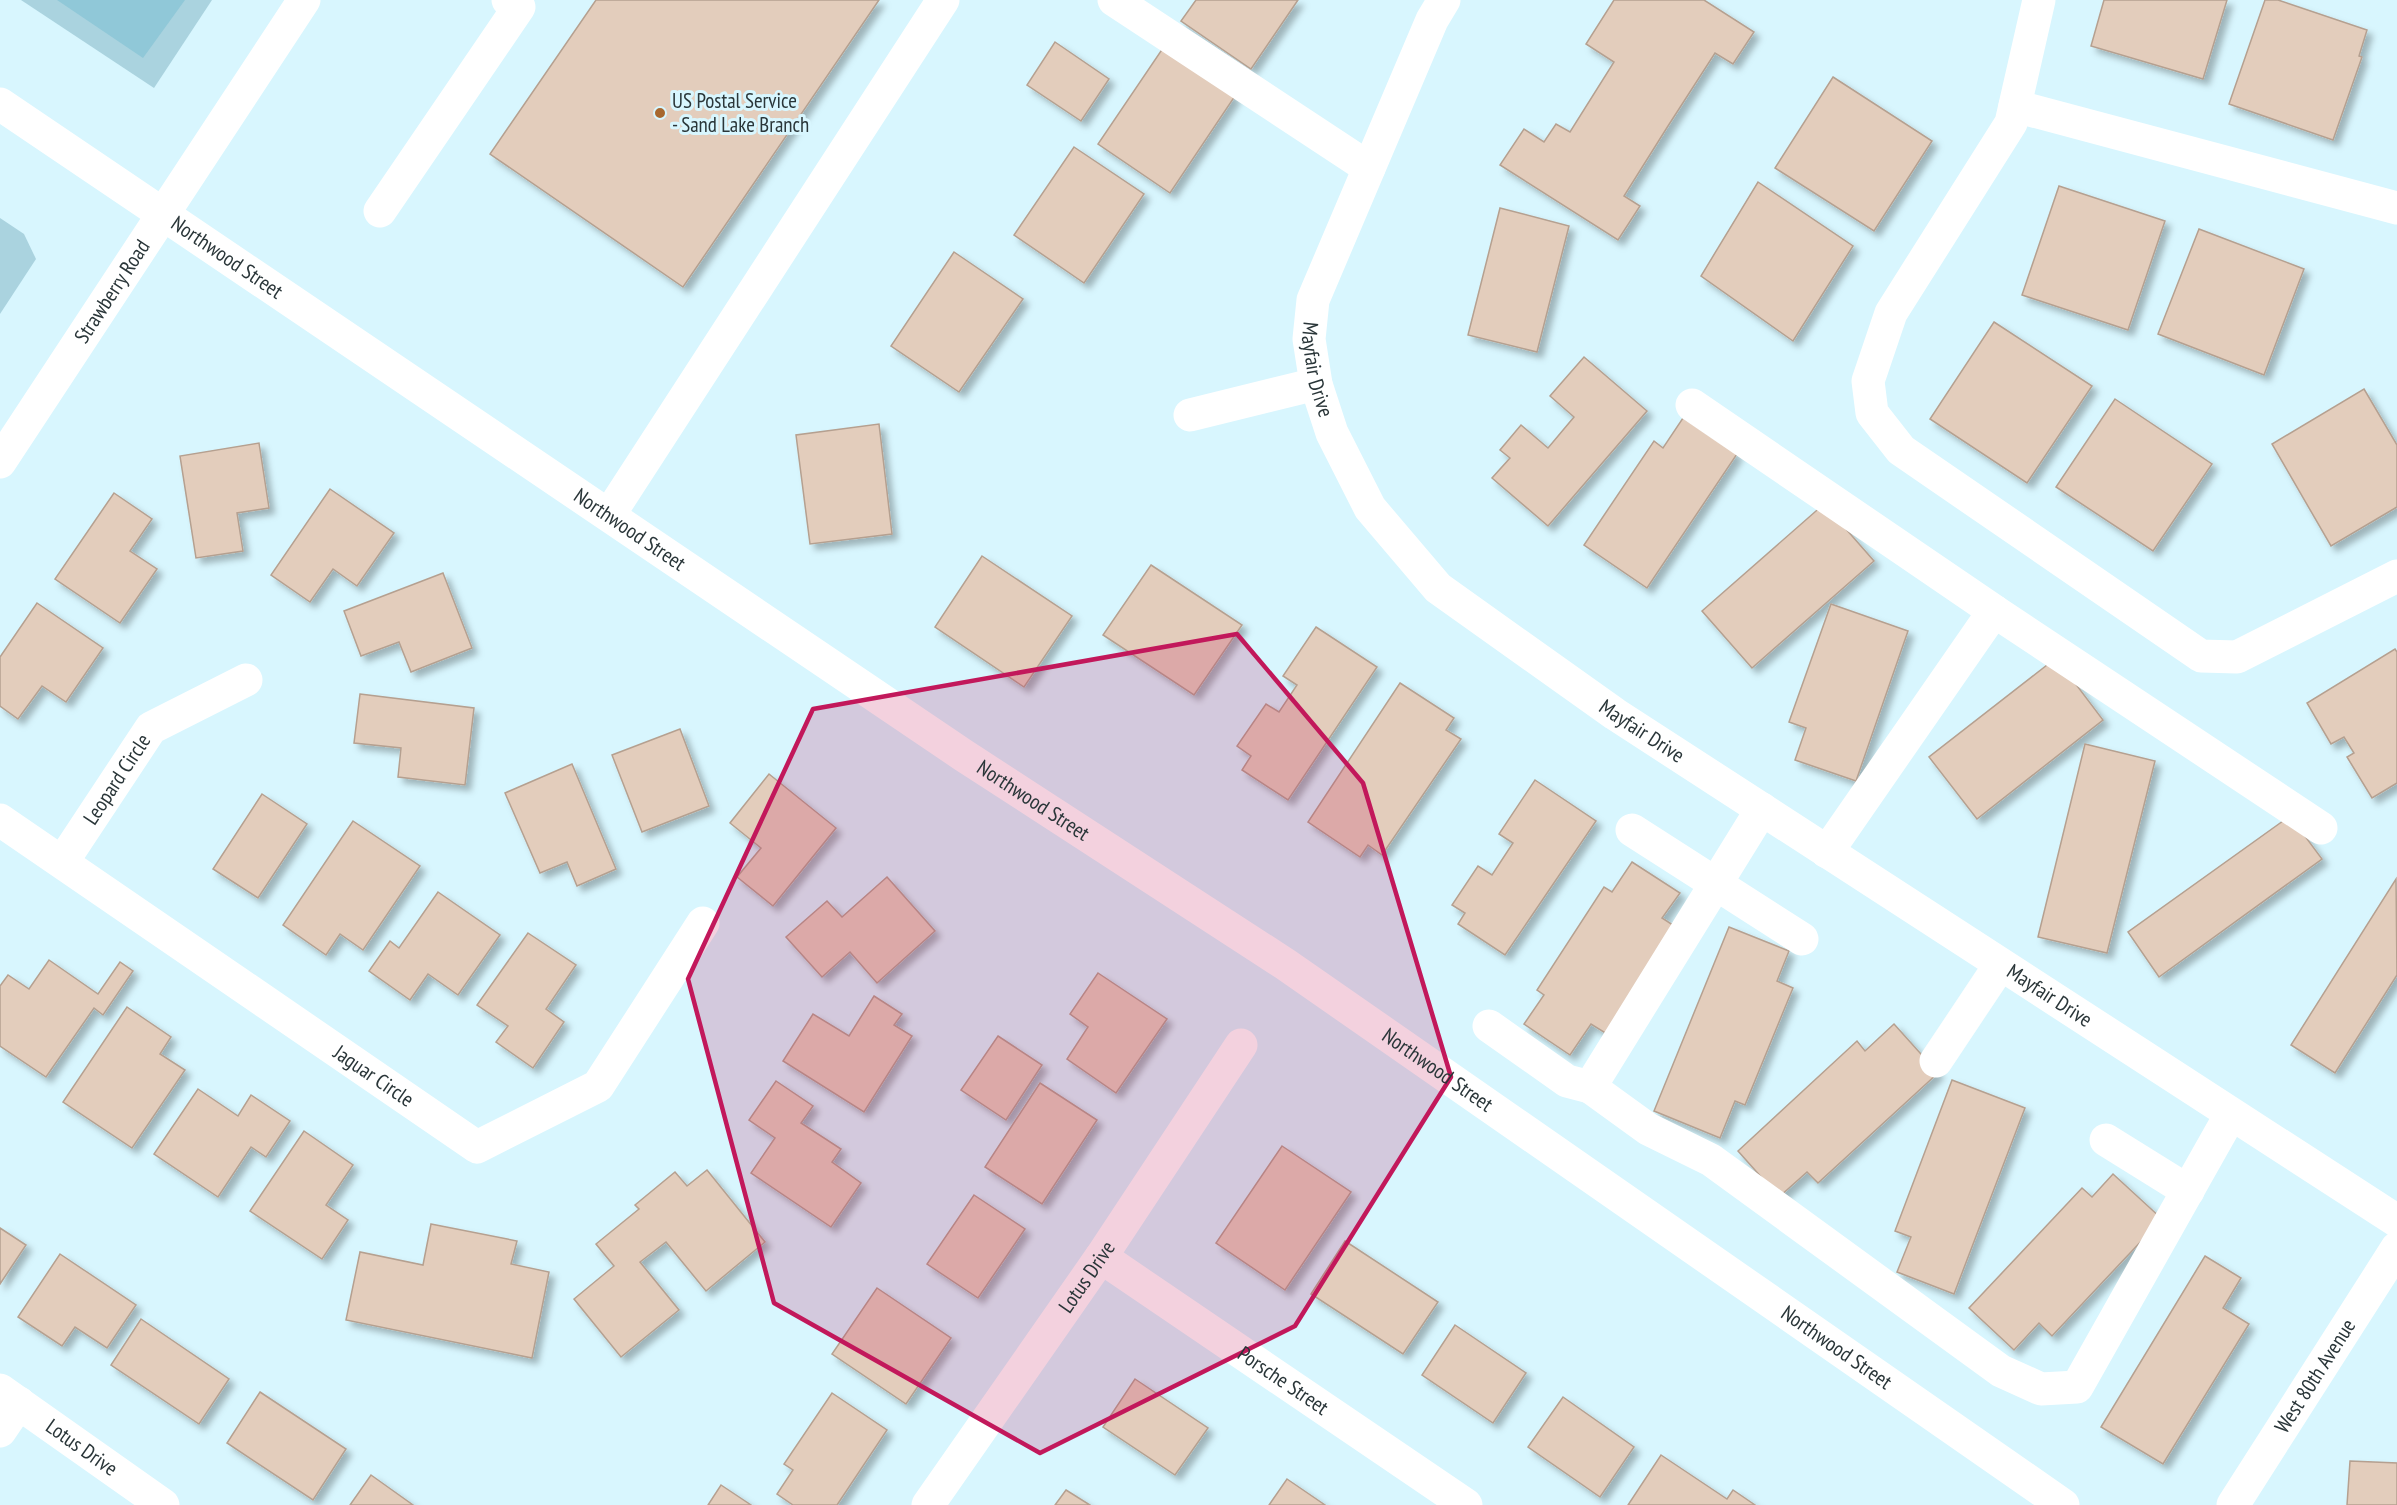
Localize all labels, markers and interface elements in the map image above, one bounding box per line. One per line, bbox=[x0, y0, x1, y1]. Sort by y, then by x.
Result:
place label: US Postal Service - Sand Lake Branch bbox=[672, 87, 809, 138]
marker: US Postal Service - Sand Lake Branch bbox=[653, 106, 667, 120]
street label: Northwood Street bbox=[166, 210, 289, 305]
street label: Strawberry Road bbox=[68, 234, 156, 348]
street label: Mayfair Drive bbox=[1296, 321, 1340, 420]
street label: Northwood Street bbox=[569, 482, 691, 577]
street label: Mayfair Drive bbox=[1594, 693, 1690, 768]
street label: Leopard Circle bbox=[77, 728, 156, 830]
street label: Northwood Street bbox=[972, 754, 1095, 847]
street label: Mayfair Drive bbox=[2002, 958, 2098, 1033]
street label: Northwood Street bbox=[1377, 1022, 1499, 1118]
street label: Jaguar Circle bbox=[328, 1038, 419, 1113]
street label: Lotus Drive bbox=[1052, 1236, 1121, 1318]
street label: Northwood Street bbox=[1776, 1299, 1898, 1395]
street label: West 80th Avenue bbox=[2268, 1314, 2361, 1438]
street label: Porsche Street bbox=[1233, 1340, 1334, 1421]
street label: Lotus Drive bbox=[41, 1413, 123, 1482]

